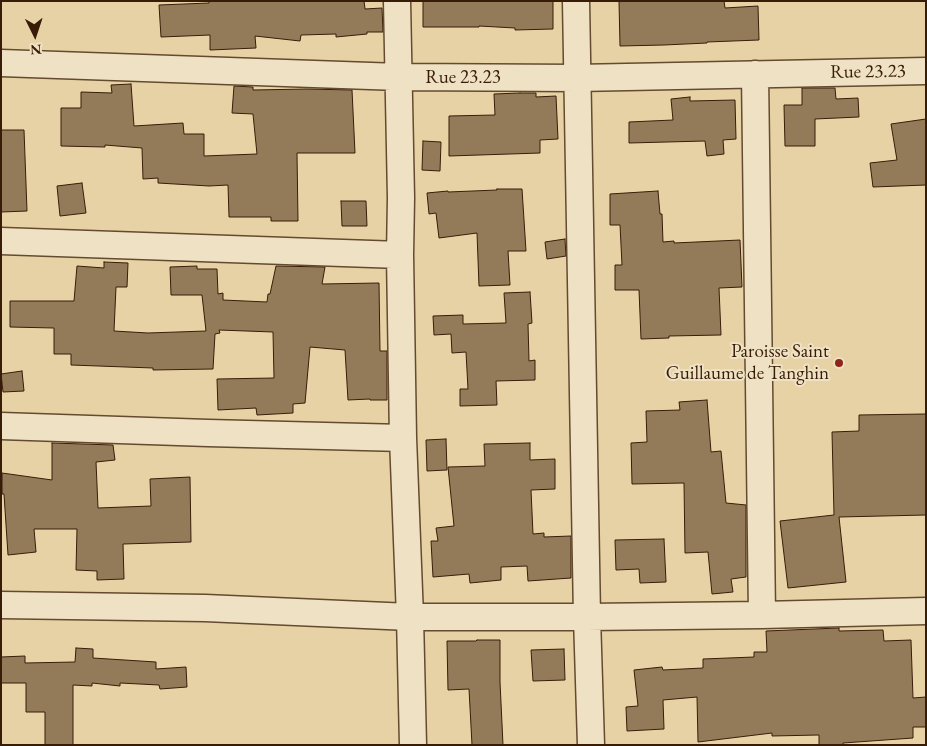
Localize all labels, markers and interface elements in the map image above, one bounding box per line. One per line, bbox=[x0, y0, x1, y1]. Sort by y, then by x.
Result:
north arrow bbox=[10, 10, 60, 60]
text: N bbox=[30, 41, 42, 59]
street label: Rue 23.23 bbox=[830, 60, 906, 84]
street label: Rue 23.23 bbox=[425, 67, 501, 89]
place label: Paroisse Saint Guillaume de Tanghin bbox=[666, 341, 829, 385]
marker: Paroisse Saint Guillaume de Tanghin bbox=[833, 357, 845, 369]

